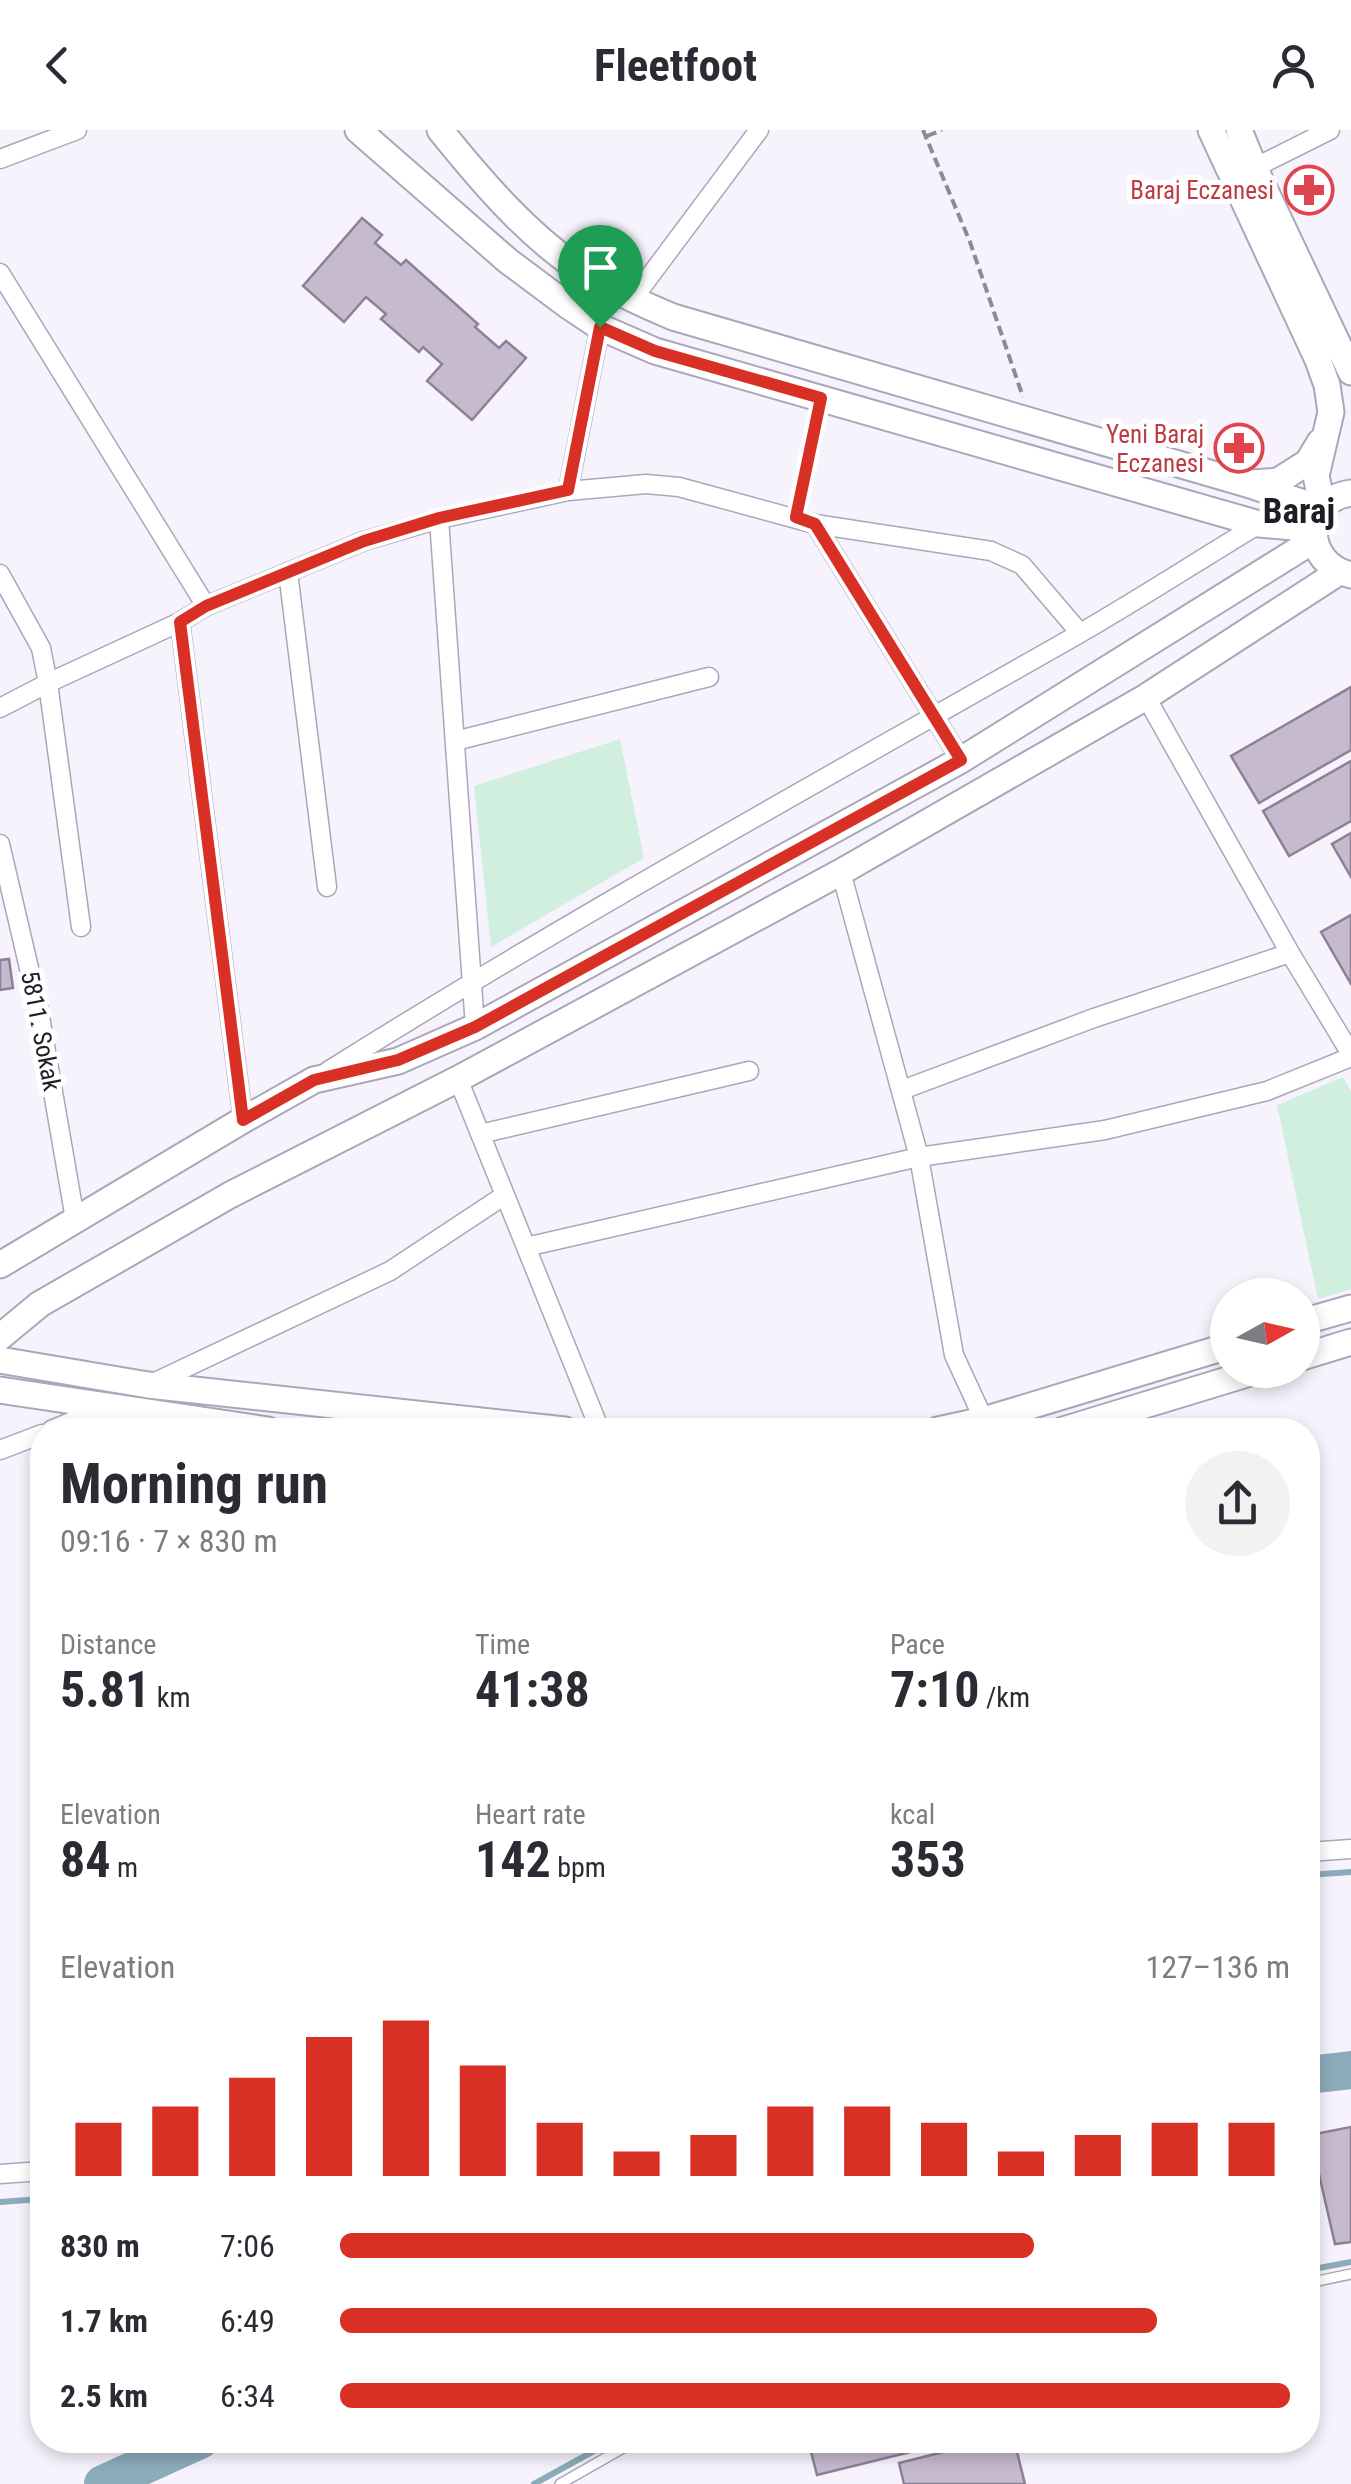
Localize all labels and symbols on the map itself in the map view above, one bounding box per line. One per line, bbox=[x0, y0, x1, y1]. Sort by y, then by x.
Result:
pharmacy icon: Baraj Eczanesi bbox=[1283, 164, 1335, 216]
place label: Baraj Eczanesi bbox=[1130, 176, 1274, 205]
pin bbox=[558, 225, 643, 328]
place label: Yeni Baraj Eczanesi bbox=[1106, 420, 1204, 478]
pharmacy icon: Yeni Baraj Eczanesi bbox=[1213, 422, 1265, 474]
district label: Baraj bbox=[1263, 491, 1335, 532]
street label: 5811. Sokak bbox=[15, 968, 67, 1094]
north arrow bbox=[1210, 1278, 1320, 1388]

